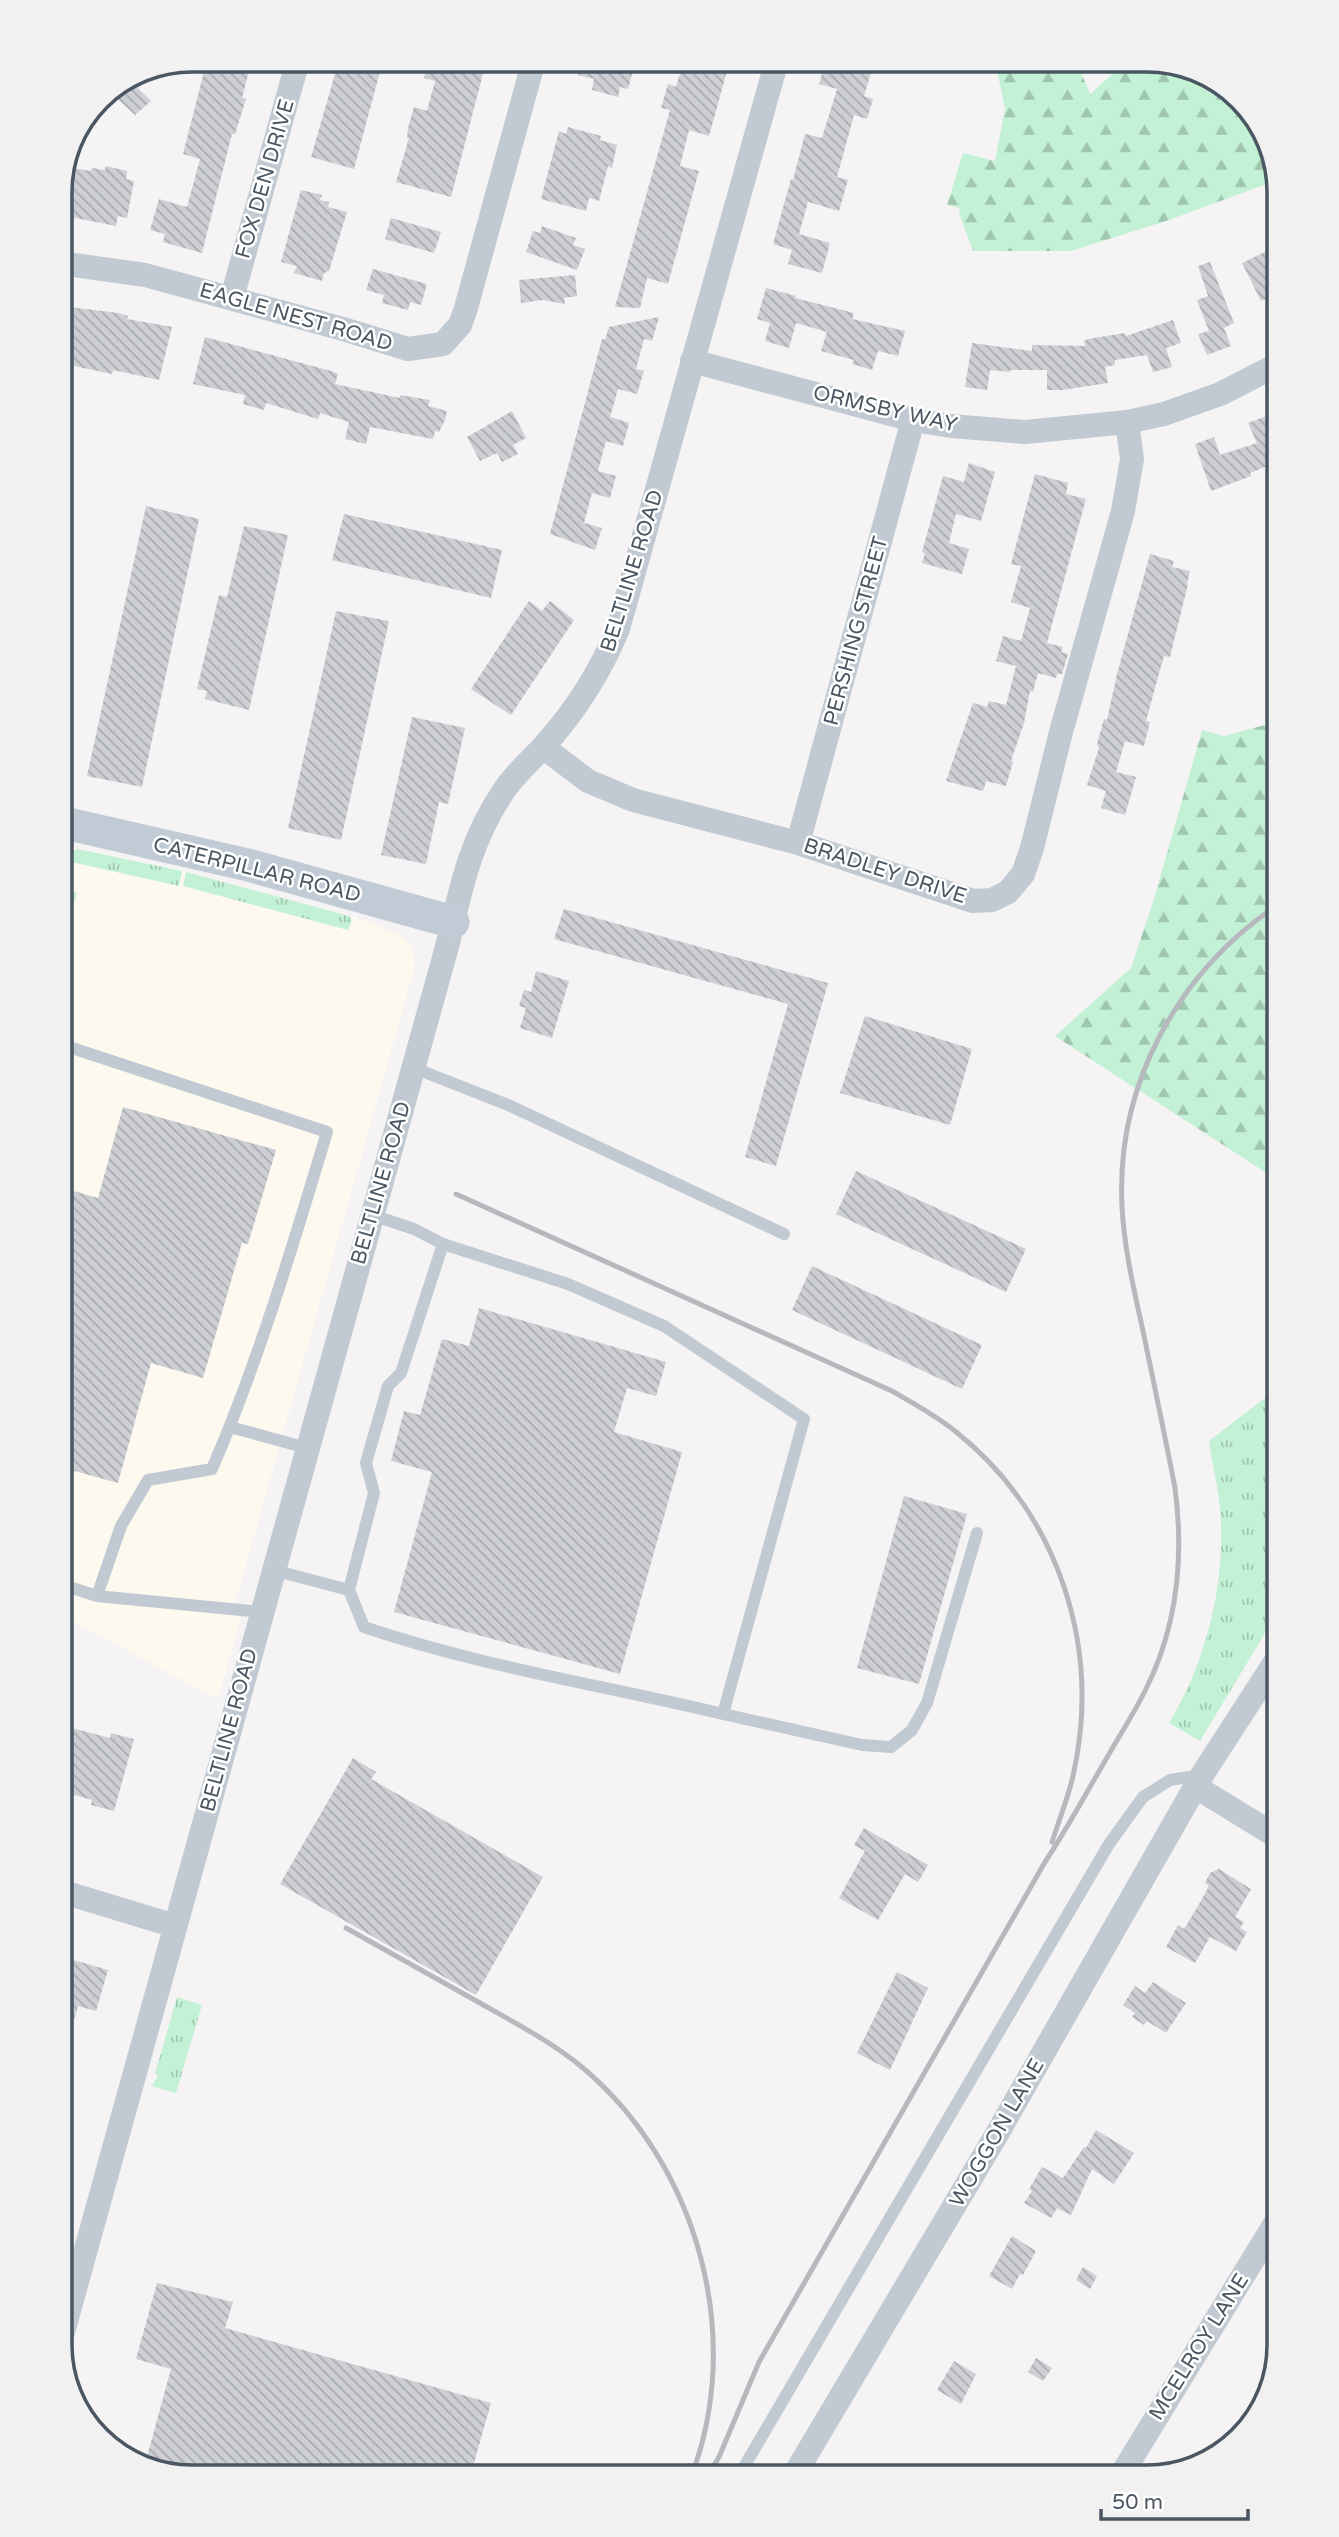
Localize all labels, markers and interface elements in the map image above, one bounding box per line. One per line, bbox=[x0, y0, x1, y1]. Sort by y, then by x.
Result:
street label: FOX DEN DRIVE bbox=[230, 96, 300, 262]
street label: EAGLE NEST ROAD bbox=[197, 278, 395, 356]
street label: ORMSBY WAY bbox=[811, 380, 959, 438]
street label: BELTLINE ROAD bbox=[595, 487, 669, 655]
street label: PERSHING STREET bbox=[819, 533, 893, 728]
street label: CATERPILLAR ROAD bbox=[151, 832, 363, 908]
street label: BRADLEY DRIVE bbox=[800, 833, 970, 909]
street label: BELTLINE ROAD bbox=[346, 1099, 416, 1267]
street label: BELTLINE ROAD bbox=[195, 1645, 263, 1815]
street label: WOGGON LANE bbox=[944, 2054, 1050, 2212]
street label: MCELROY LANE bbox=[1144, 2269, 1254, 2425]
scale bar bbox=[1101, 2478, 1248, 2522]
text: 50 m bbox=[1112, 2490, 1163, 2515]

